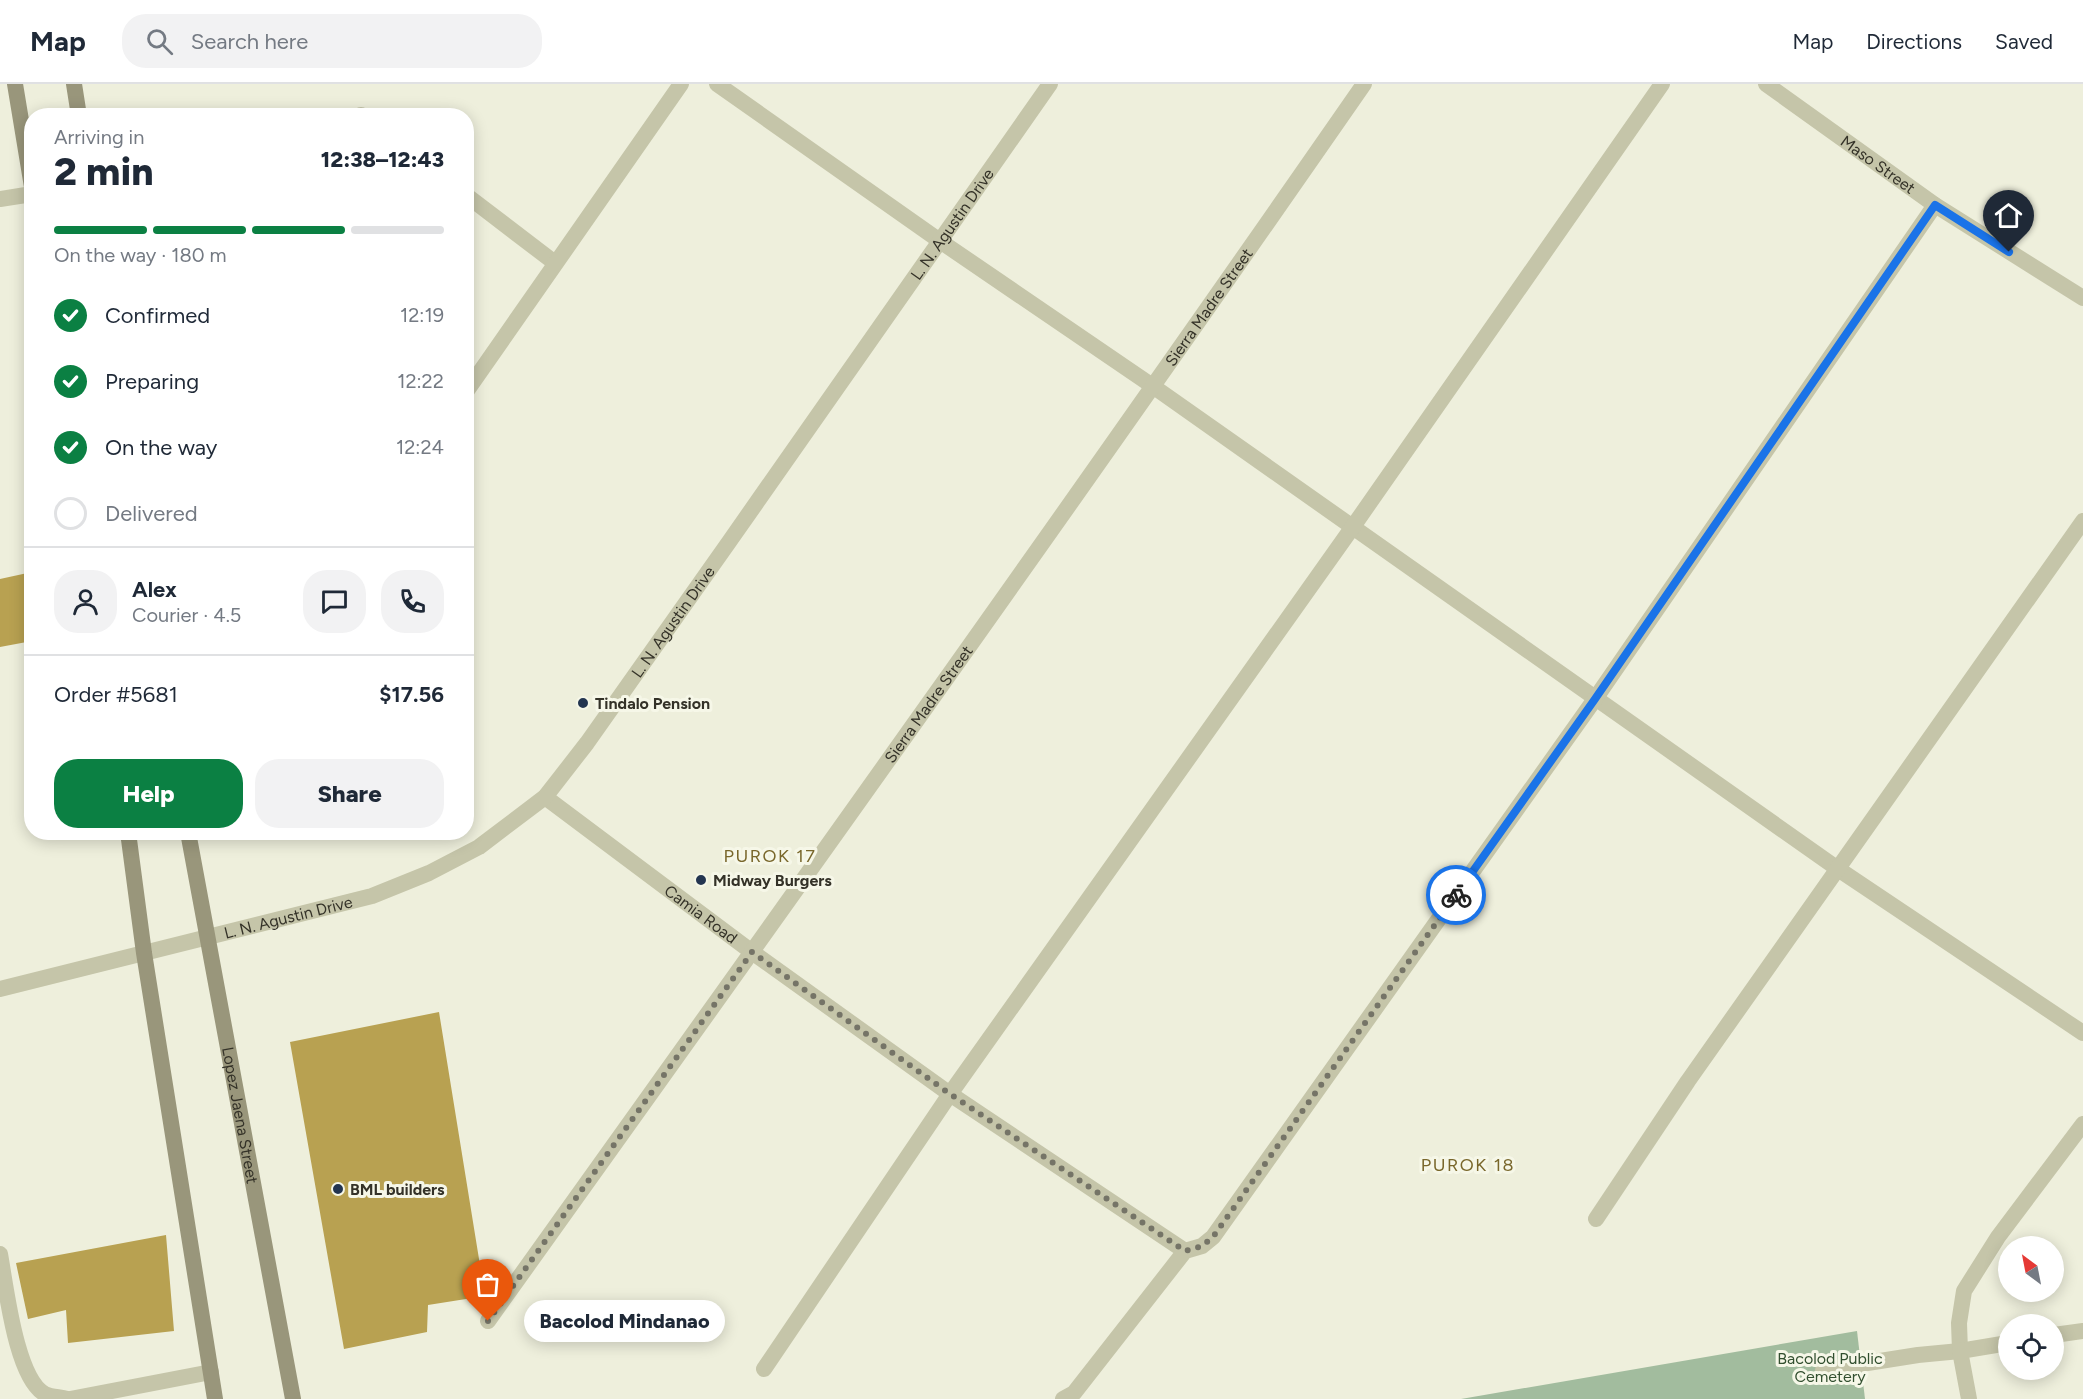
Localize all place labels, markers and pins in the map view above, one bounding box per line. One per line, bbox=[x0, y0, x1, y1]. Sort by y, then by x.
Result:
pin bbox=[1983, 190, 2034, 252]
place label: Tindalo Pension bbox=[595, 694, 710, 713]
marker: Tindalo Pension bbox=[576, 696, 590, 710]
place label: Midway Burgers bbox=[713, 871, 832, 890]
marker: Midway Burgers bbox=[694, 873, 708, 887]
place label: BML builders bbox=[350, 1180, 445, 1199]
marker: BML builders bbox=[331, 1182, 345, 1196]
pin bbox=[462, 1259, 513, 1321]
callout: Bacolod Mindanao bbox=[524, 1300, 725, 1342]

